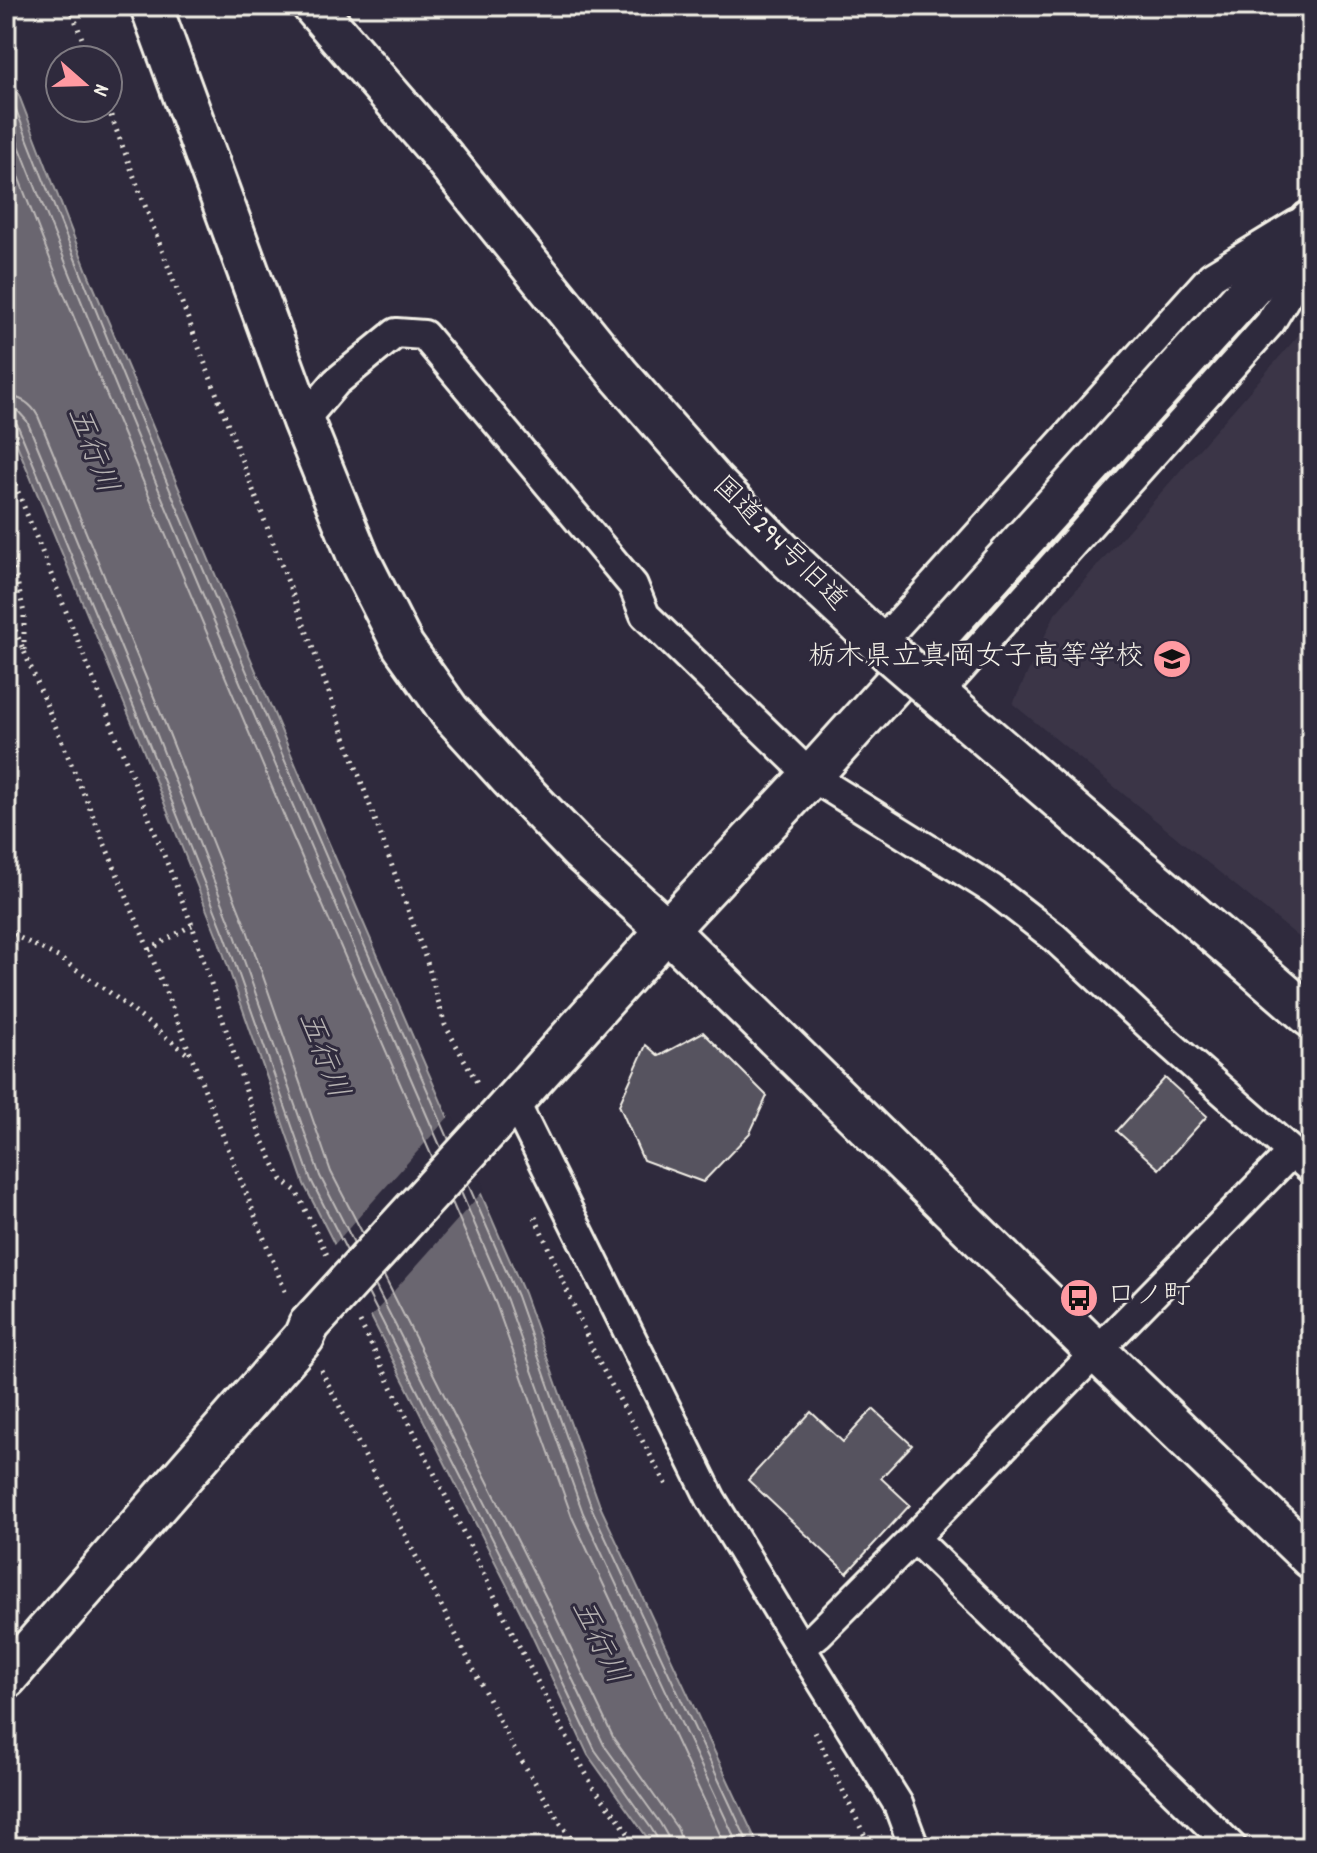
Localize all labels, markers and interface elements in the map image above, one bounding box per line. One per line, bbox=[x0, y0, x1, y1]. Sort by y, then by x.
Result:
north arrow bbox=[44, 44, 124, 124]
text: N bbox=[83, 79, 116, 100]
water label: 五行川 bbox=[54, 401, 126, 501]
street label: 国道294号旧道 bbox=[701, 468, 855, 622]
school or university icon: 栃木県立真岡女子高等学校 bbox=[1151, 638, 1193, 680]
place label: 栃木県立真岡女子高等学校 bbox=[808, 639, 1144, 679]
water label: 五行川 bbox=[285, 1006, 357, 1106]
bus stop icon: 口ノ町 bbox=[1058, 1277, 1100, 1319]
place label: 口ノ町 bbox=[1107, 1278, 1191, 1318]
water label: 五行川 bbox=[558, 1593, 636, 1693]

